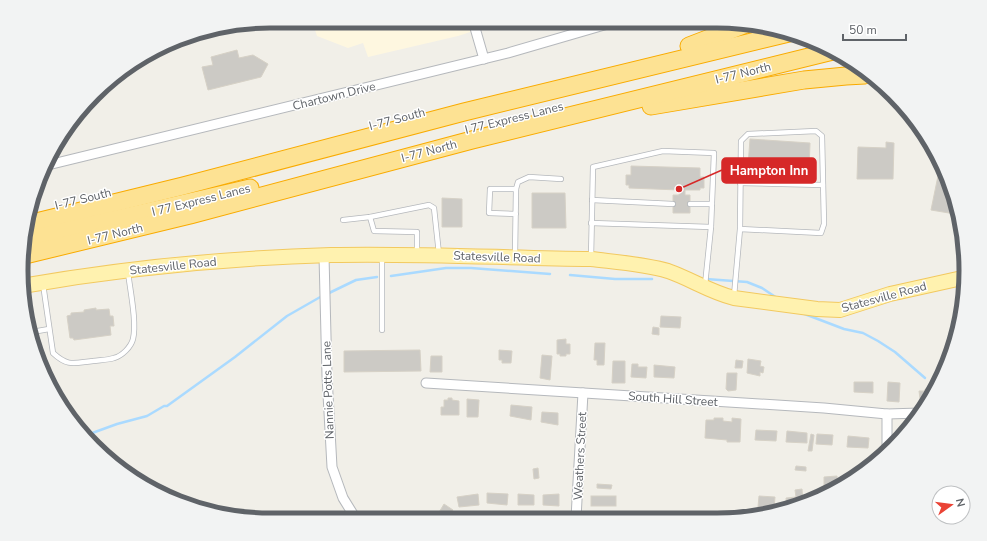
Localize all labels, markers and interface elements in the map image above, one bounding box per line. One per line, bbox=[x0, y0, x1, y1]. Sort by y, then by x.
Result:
scale bar bbox=[843, 16, 906, 42]
text: 50 m bbox=[849, 22, 877, 38]
street label: I-77 North bbox=[713, 58, 773, 88]
street label: Chartown Drive bbox=[291, 78, 377, 114]
street label: I 77 Express Lanes bbox=[463, 98, 565, 138]
street label: I-77 South bbox=[367, 104, 427, 134]
street label: I-77 North bbox=[399, 136, 459, 166]
callout: Hampton Inn bbox=[722, 158, 816, 183]
text: Hampton Inn bbox=[730, 162, 808, 180]
street label: I 77 Express Lanes bbox=[150, 180, 252, 220]
street label: I-77 South bbox=[53, 184, 113, 214]
street label: I-77 North bbox=[85, 219, 145, 249]
street label: Statesville Road bbox=[453, 247, 541, 267]
street label: Statesville Road bbox=[129, 253, 217, 279]
street label: Statesville Road bbox=[840, 278, 928, 316]
street label: Nannie Potts Lane bbox=[318, 341, 338, 439]
street label: South Hill Street bbox=[628, 388, 719, 410]
street label: Weathers Street bbox=[570, 411, 590, 501]
north arrow bbox=[931, 485, 971, 525]
text: N bbox=[952, 497, 968, 509]

